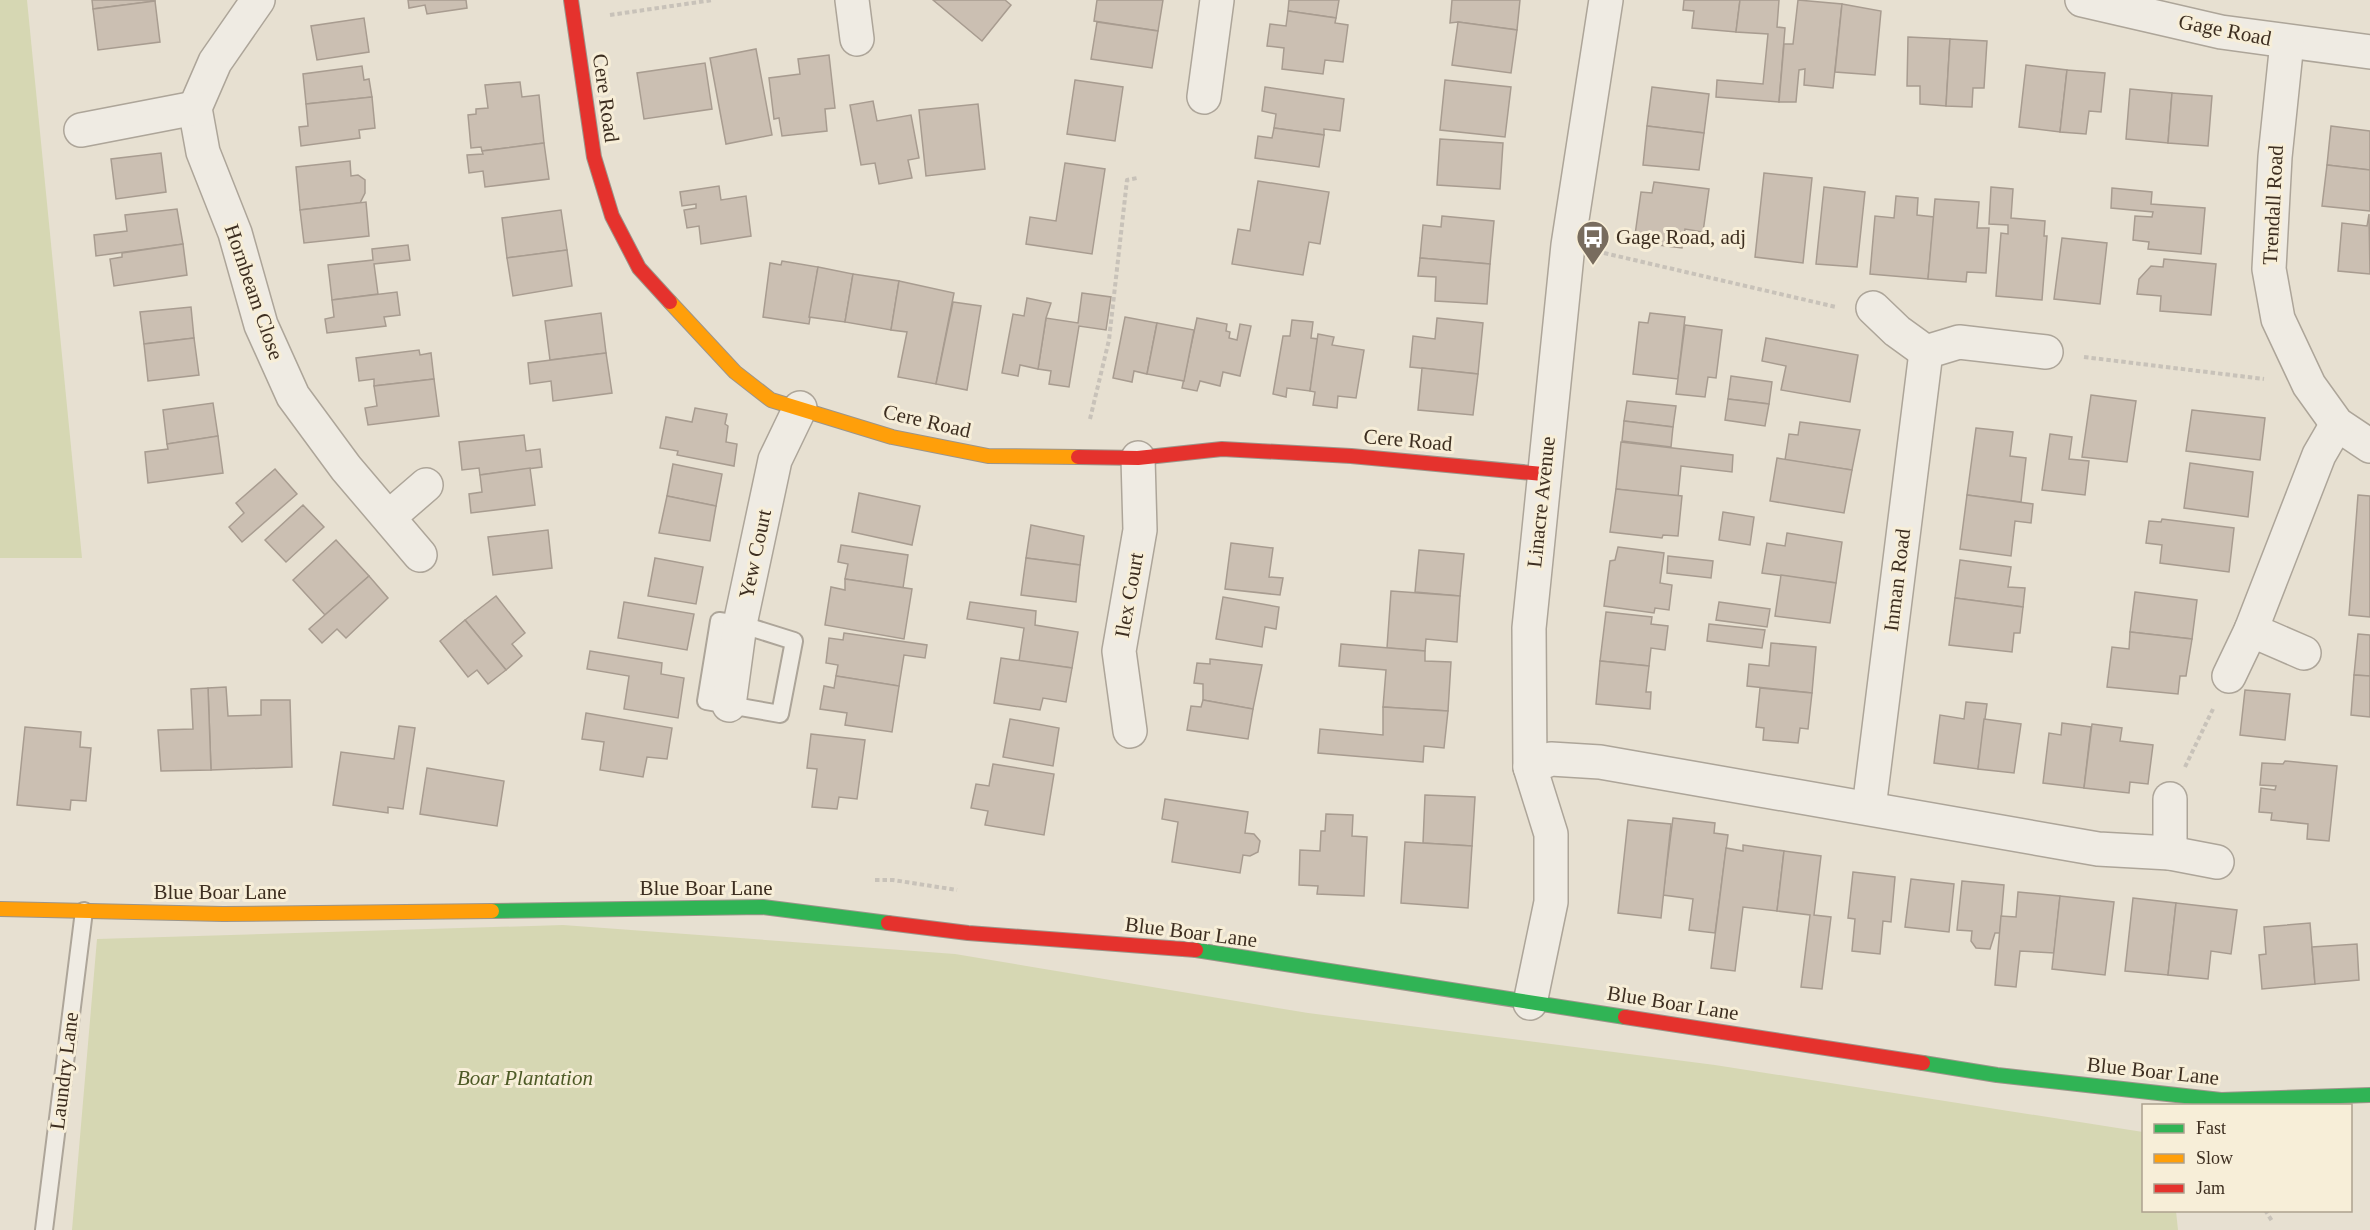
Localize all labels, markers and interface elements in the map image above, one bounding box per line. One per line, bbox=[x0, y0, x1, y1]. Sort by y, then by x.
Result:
street label: Gage Road bbox=[2177, 9, 2274, 51]
street label: Cere Road bbox=[588, 52, 624, 144]
street label: Trendall Road bbox=[2258, 144, 2288, 266]
bus stop icon: Gage Road, adj bbox=[1575, 219, 1611, 266]
street label: Hornbeam Close bbox=[220, 221, 288, 363]
place label: Gage Road, adj bbox=[1616, 225, 1746, 249]
street label: Cere Road bbox=[881, 399, 974, 443]
street label: Cere Road bbox=[1363, 424, 1454, 456]
street label: Linacre Avenue bbox=[1522, 435, 1560, 569]
street label: Yew Court bbox=[734, 507, 776, 601]
street label: Inman Road bbox=[1879, 527, 1915, 633]
street label: Ilex Court bbox=[1110, 551, 1148, 639]
street label: Blue Boar Lane bbox=[640, 876, 772, 900]
street label: Blue Boar Lane bbox=[154, 880, 286, 904]
street label: Blue Boar Lane bbox=[1124, 912, 1258, 952]
street label: Blue Boar Lane bbox=[1605, 981, 1741, 1025]
street label: Laundry Lane bbox=[45, 1011, 83, 1131]
street label: Blue Boar Lane bbox=[2086, 1052, 2220, 1090]
park label: Boar Plantation bbox=[457, 1066, 593, 1090]
legend bbox=[2142, 1104, 2352, 1212]
text: Fast bbox=[2196, 1118, 2226, 1138]
text: Slow bbox=[2196, 1148, 2233, 1168]
text: Jam bbox=[2196, 1178, 2225, 1198]

